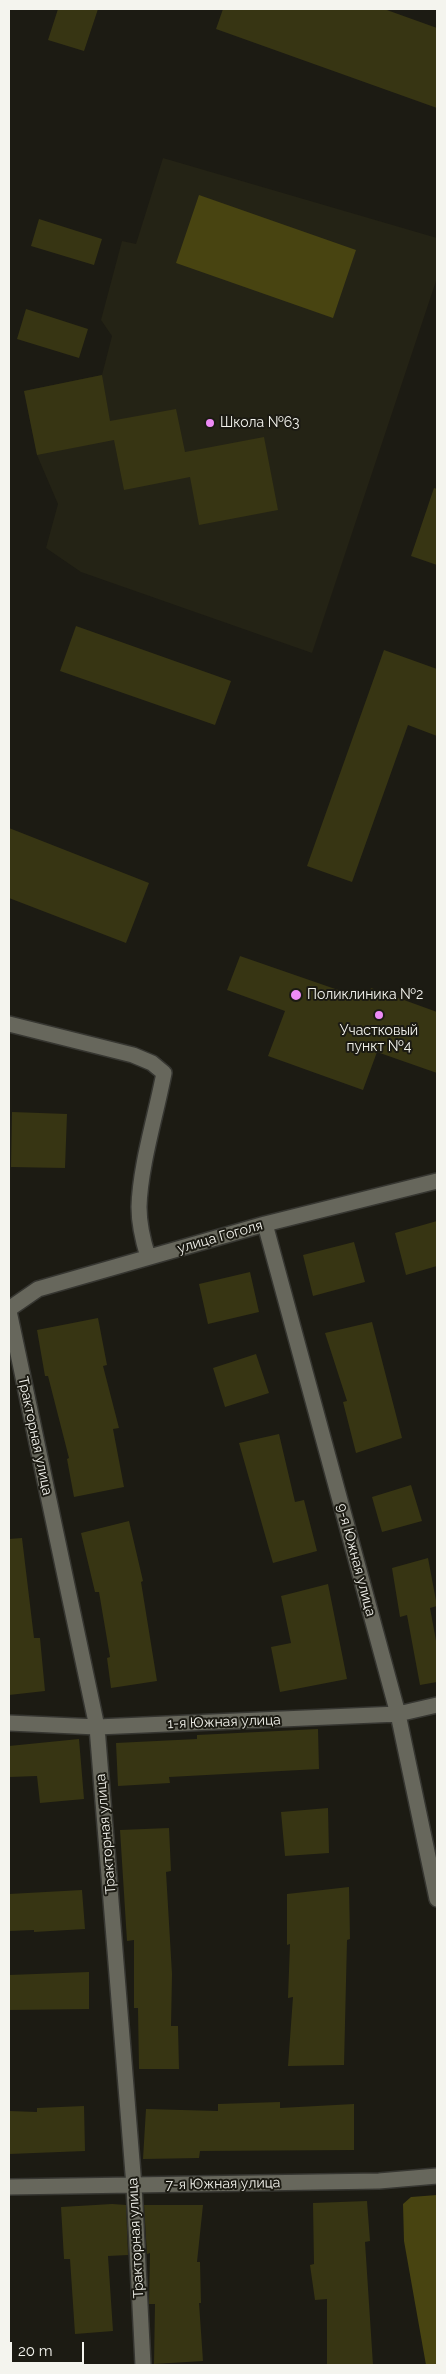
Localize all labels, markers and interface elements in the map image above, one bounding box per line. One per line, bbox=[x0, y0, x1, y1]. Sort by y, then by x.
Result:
place label: Школа №63 bbox=[220, 415, 300, 431]
marker: Школа №63 bbox=[204, 417, 216, 429]
place label: Поликлиника №2 bbox=[307, 987, 423, 1003]
marker: Поликлиника №2 bbox=[289, 988, 303, 1002]
marker: Участковый пункт №4 bbox=[373, 1009, 385, 1021]
place label: Участковый пункт №4 bbox=[340, 1023, 418, 1056]
street label: улица Гоголя bbox=[175, 1217, 265, 1257]
street label: Тракторная улица bbox=[14, 1375, 56, 1497]
street label: 9-я Южная улица bbox=[333, 1502, 379, 1618]
street label: 1-я Южная улица bbox=[167, 1712, 281, 1732]
street label: Тракторная улица bbox=[92, 1773, 120, 1895]
street label: 7-я Южная улица bbox=[165, 2175, 281, 2193]
street label: Тракторная улица bbox=[124, 2177, 148, 2299]
scale bar bbox=[12, 2332, 86, 2364]
text: 20 m bbox=[18, 2342, 53, 2360]

